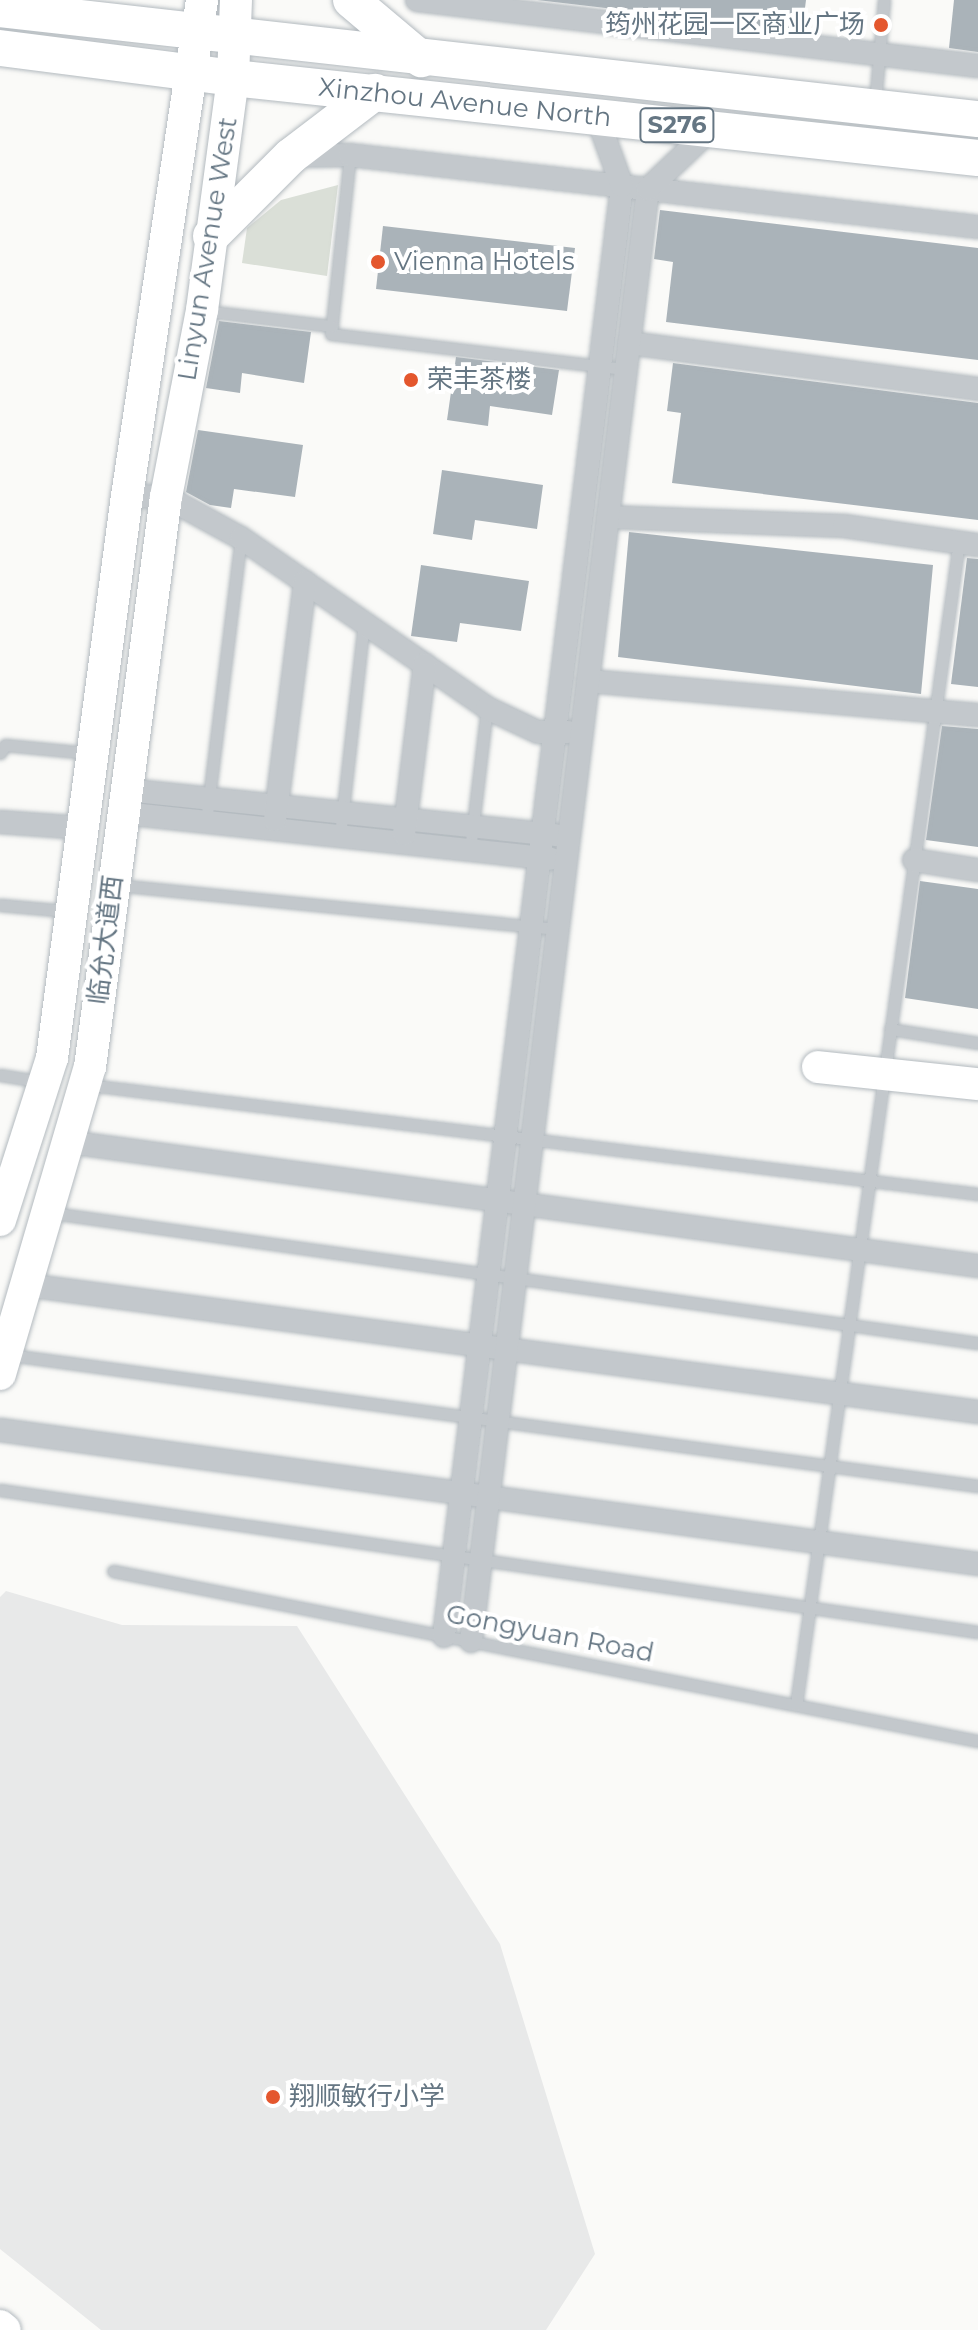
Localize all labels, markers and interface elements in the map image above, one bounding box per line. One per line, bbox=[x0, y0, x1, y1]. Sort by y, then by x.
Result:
place label: 筠州花园一区商业广场 bbox=[605, 9, 865, 41]
marker: 筠州花园一区商业广场 bbox=[872, 16, 890, 34]
street label: Xinzhou Avenue North bbox=[317, 72, 613, 134]
road number: S276 bbox=[639, 105, 715, 145]
street label: Linyun Avenue West bbox=[172, 115, 244, 383]
place label: Vienna Hotels bbox=[394, 246, 575, 278]
marker: Vienna Hotels bbox=[369, 253, 387, 271]
place label: 荣丰茶楼 bbox=[427, 364, 531, 396]
marker: 荣丰茶楼 bbox=[402, 371, 420, 389]
street label: 临允大道西 bbox=[83, 874, 129, 1006]
street label: Gongyuan Road bbox=[443, 1599, 657, 1669]
place label: 翔顺敏行小学 bbox=[289, 2081, 445, 2113]
marker: 翔顺敏行小学 bbox=[264, 2088, 282, 2106]

